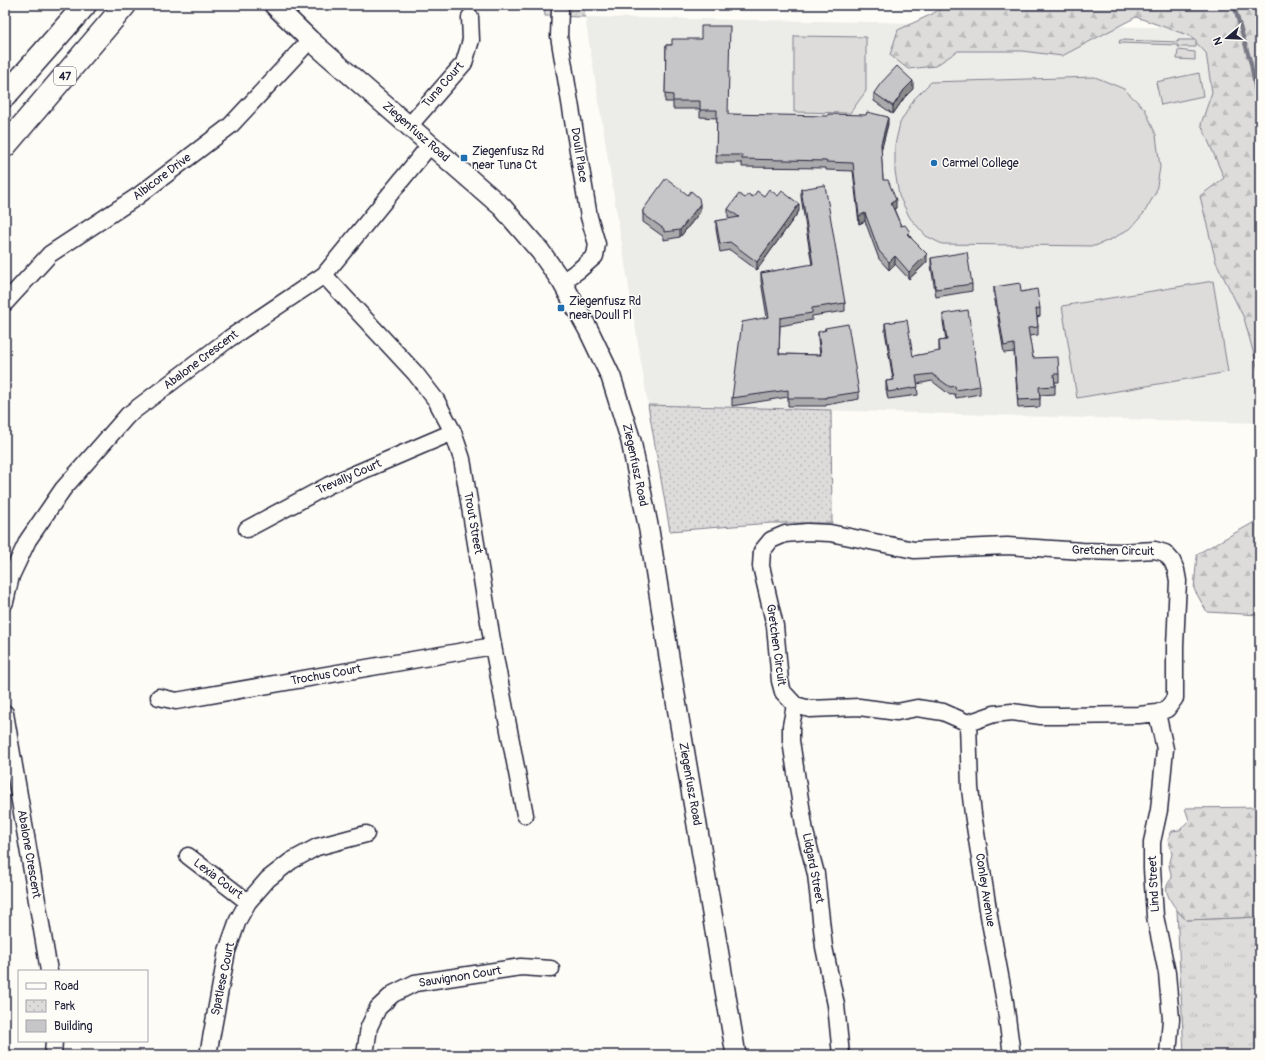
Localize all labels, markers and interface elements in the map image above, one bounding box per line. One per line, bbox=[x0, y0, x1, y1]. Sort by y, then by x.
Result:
north arrow bbox=[1207, 18, 1247, 58]
text: N bbox=[1210, 35, 1225, 47]
street label: Tuna Court bbox=[419, 59, 467, 111]
road number: 47 bbox=[54, 67, 76, 85]
street label: Ziegenfusz Road bbox=[379, 99, 453, 165]
street label: Doull Place bbox=[567, 126, 591, 184]
place label: Ziegenfusz Rd near Tuna Ct bbox=[472, 144, 544, 173]
street label: Albicore Drive bbox=[130, 150, 194, 204]
marker: Ziegenfusz Rd near Tuna Ct bbox=[459, 153, 469, 163]
place label: Carmel College bbox=[942, 156, 1019, 171]
marker: Carmel College bbox=[929, 158, 939, 168]
place label: Ziegenfusz Rd near Doull Pl bbox=[569, 294, 641, 323]
marker: Ziegenfusz Rd near Doull Pl bbox=[556, 303, 566, 313]
street label: Abalone Crescent bbox=[161, 327, 241, 393]
street label: Ziegenfusz Road bbox=[619, 422, 651, 508]
street label: Trevally Court bbox=[314, 456, 384, 498]
street label: Trout Street bbox=[460, 491, 486, 555]
street label: Gretchen Circuit bbox=[1072, 543, 1155, 559]
street label: Gretchen Circuit bbox=[763, 603, 789, 687]
street label: Trochus Court bbox=[289, 661, 363, 689]
street label: Ziegenfusz Road bbox=[675, 741, 705, 827]
street label: Abalone Crescent bbox=[14, 808, 44, 900]
street label: Lidgard Street bbox=[799, 832, 827, 905]
street label: Conley Avenue bbox=[972, 852, 998, 928]
street label: Lind Street bbox=[1145, 855, 1163, 913]
street label: Lexia Court bbox=[190, 856, 246, 903]
street label: Spatlese Court bbox=[208, 941, 238, 1017]
street label: Sauvignon Court bbox=[417, 963, 503, 991]
legend bbox=[18, 970, 148, 1042]
text: Road bbox=[54, 979, 79, 994]
text: Park bbox=[54, 999, 75, 1014]
text: Building bbox=[54, 1019, 93, 1034]

